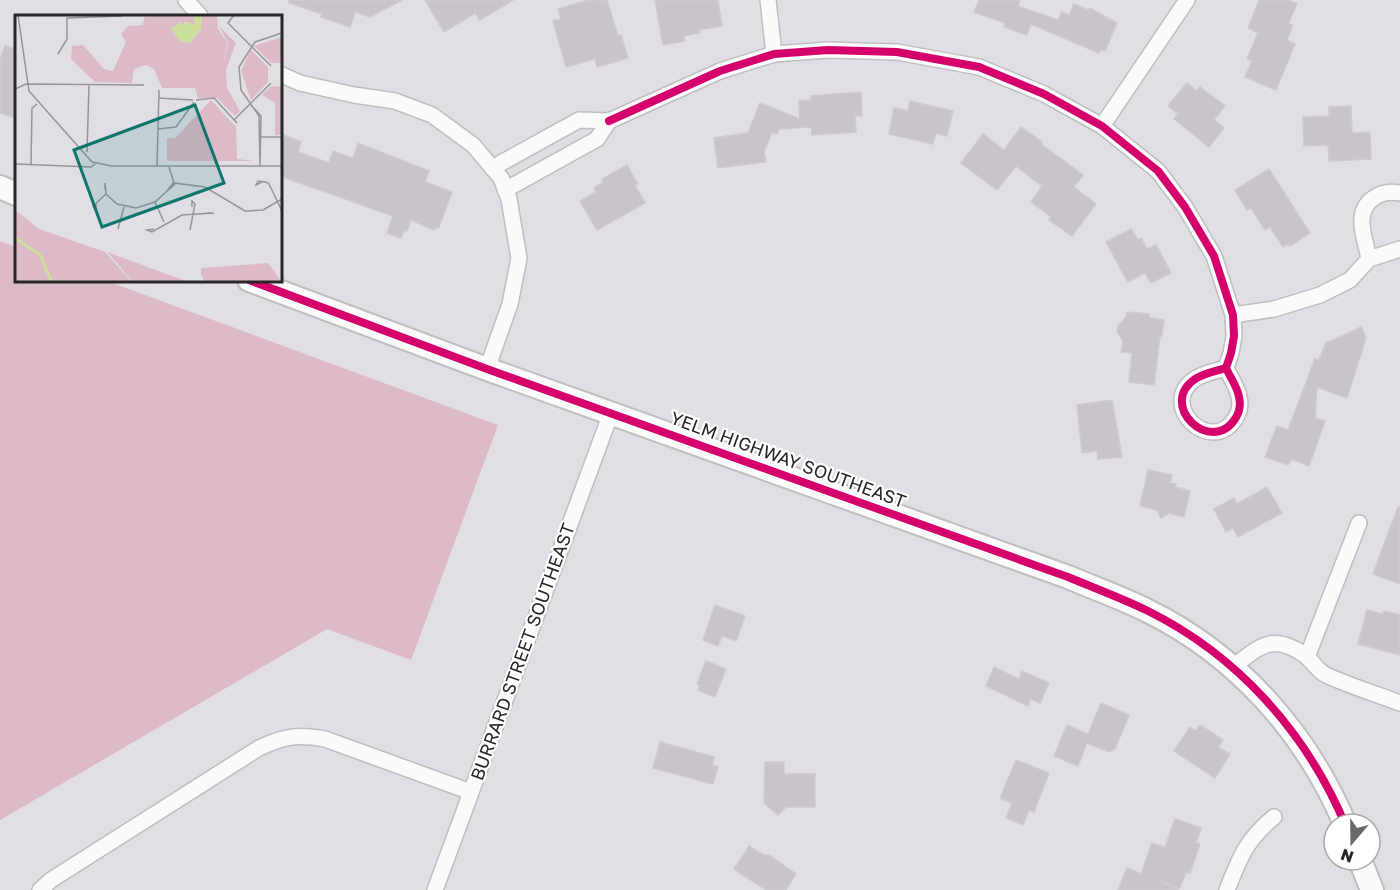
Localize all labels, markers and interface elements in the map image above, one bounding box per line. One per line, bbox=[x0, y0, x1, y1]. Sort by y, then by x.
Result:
inset map bbox=[15, 15, 282, 282]
street label: YELM HIGHWAY SOUTHEAST bbox=[668, 406, 909, 512]
street label: BURRARD STREET SOUTHEAST bbox=[465, 520, 579, 783]
north arrow bbox=[1322, 812, 1382, 872]
text: N bbox=[1338, 845, 1356, 868]

